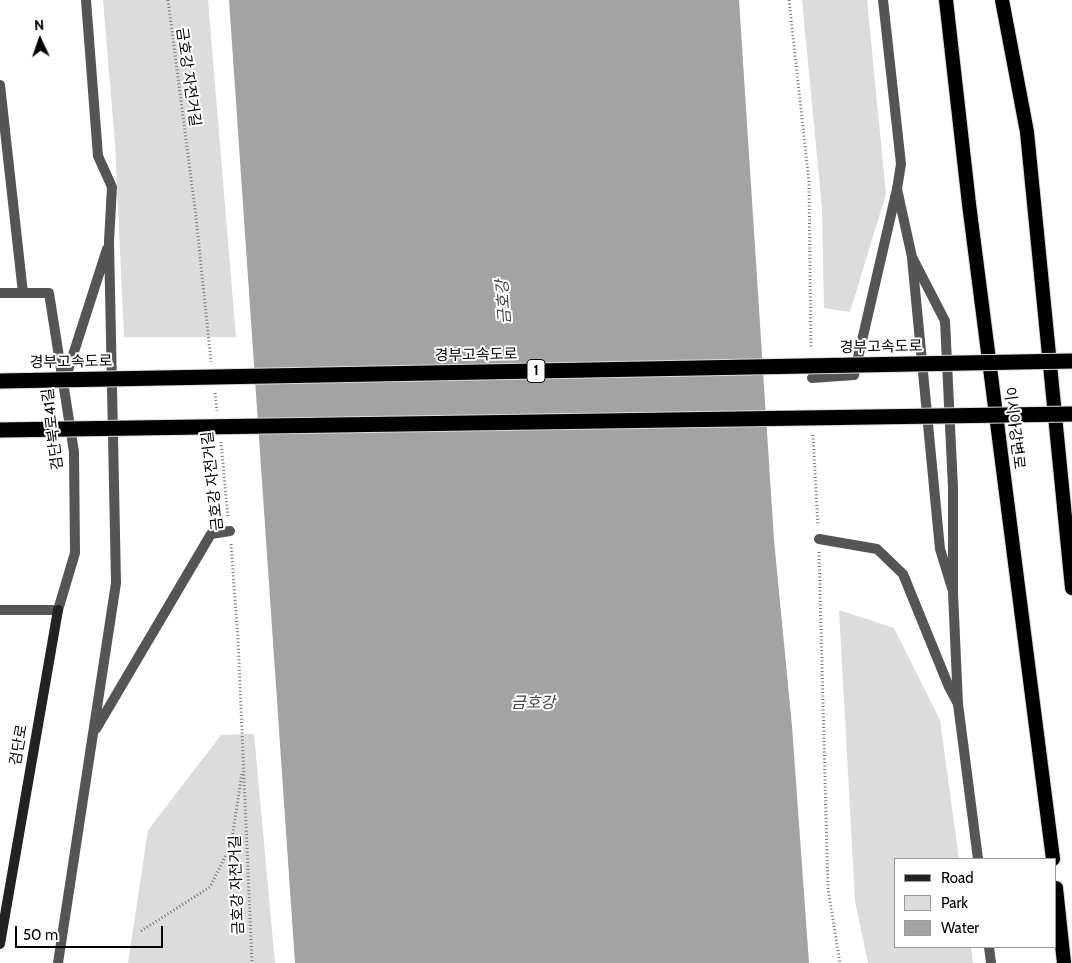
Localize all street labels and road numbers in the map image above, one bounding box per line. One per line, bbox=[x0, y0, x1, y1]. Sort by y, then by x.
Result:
street label: 금호강 자전거길 bbox=[172, 26, 204, 128]
street label: 경부고속도로 bbox=[839, 337, 923, 357]
street label: 경부고속도로 bbox=[434, 345, 518, 365]
street label: 경부고속도로 bbox=[29, 352, 113, 372]
road number: 1 bbox=[527, 360, 545, 382]
street label: 이시아강변로 bbox=[1000, 386, 1028, 470]
street label: 검단북로41길 bbox=[39, 387, 67, 471]
street label: 금호강 자전거길 bbox=[199, 430, 227, 532]
street label: 검단로 bbox=[7, 723, 31, 767]
street label: 금호강 자전거길 bbox=[226, 835, 248, 935]

